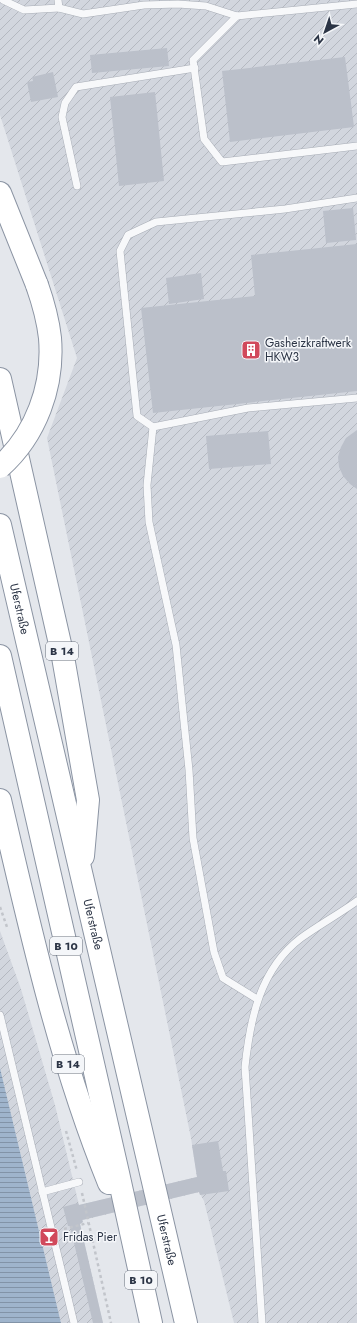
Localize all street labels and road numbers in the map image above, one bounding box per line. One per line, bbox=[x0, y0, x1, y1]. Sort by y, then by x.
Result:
street label: Uferstraße bbox=[5, 581, 34, 636]
road number: B 14 bbox=[46, 642, 78, 660]
street label: Uferstraße bbox=[78, 897, 108, 952]
road number: B 10 bbox=[50, 937, 82, 955]
road number: B 14 bbox=[52, 1055, 84, 1073]
street label: Uferstraße bbox=[152, 1213, 181, 1267]
road number: B 10 bbox=[125, 1271, 157, 1289]

